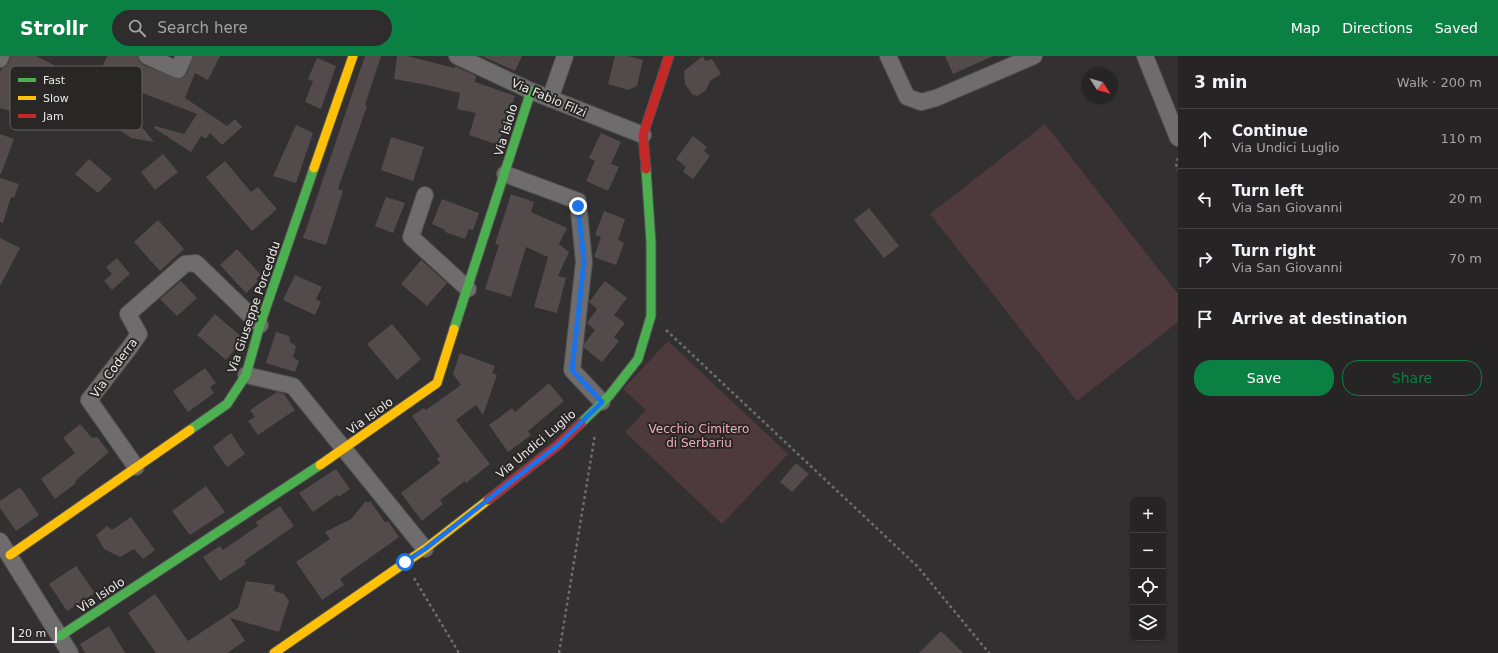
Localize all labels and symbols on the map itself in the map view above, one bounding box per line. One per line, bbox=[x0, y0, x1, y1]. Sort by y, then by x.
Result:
legend bbox=[10, 66, 142, 130]
north arrow bbox=[1082, 68, 1118, 104]
text: Fast bbox=[43, 74, 66, 87]
street label: Via Fabio Filzi bbox=[509, 76, 589, 120]
text: Slow bbox=[43, 92, 69, 105]
street label: Via Isiolo bbox=[491, 102, 521, 158]
text: Jam bbox=[42, 110, 64, 123]
route end bbox=[569, 197, 587, 215]
street label: Via Giuseppe Porceddu bbox=[225, 239, 283, 375]
street label: Via Coderra bbox=[88, 335, 140, 401]
street label: Via Isiolo bbox=[344, 395, 396, 437]
street label: Via Undici Luglio bbox=[493, 407, 579, 481]
park label: Vecchio Cimitero di Serbariu bbox=[649, 422, 749, 450]
route start bbox=[396, 553, 414, 571]
street label: Via Isiolo bbox=[75, 575, 127, 615]
scale bar bbox=[12, 625, 57, 644]

